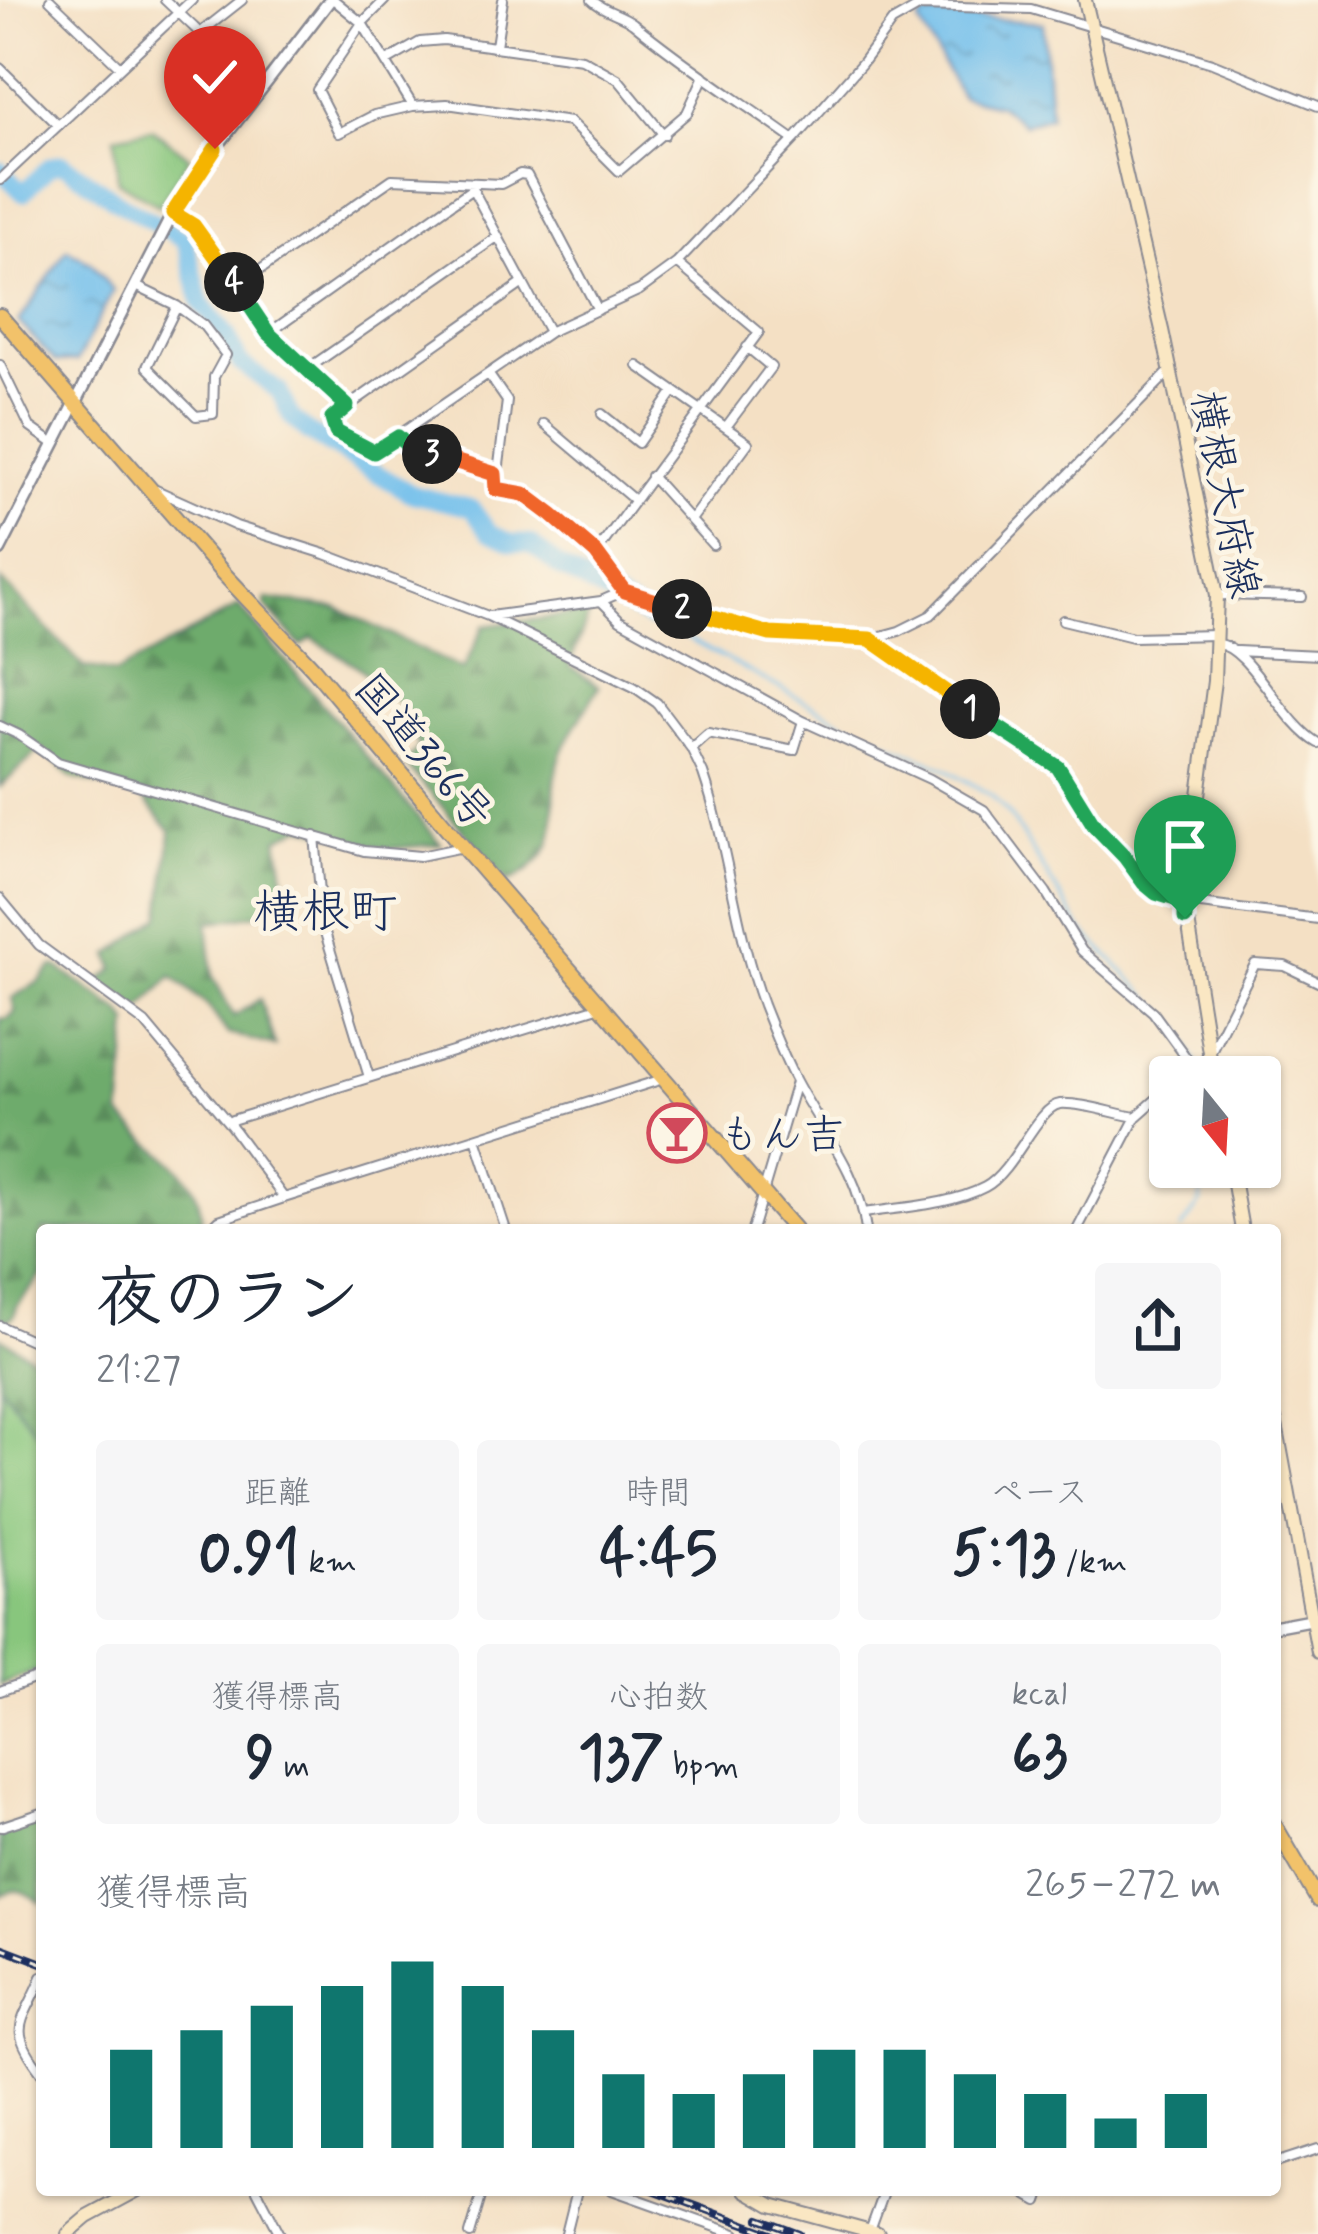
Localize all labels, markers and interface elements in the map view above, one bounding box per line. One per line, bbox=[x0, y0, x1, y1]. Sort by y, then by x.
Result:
pin bbox=[164, 26, 266, 149]
icon: check bbox=[182, 44, 248, 110]
pin: 4 bbox=[204, 252, 264, 312]
text: 4 bbox=[224, 260, 244, 304]
street label: 横根大府線 bbox=[1177, 386, 1271, 603]
pin: 3 bbox=[402, 424, 462, 484]
text: 3 bbox=[425, 432, 439, 476]
pin: 2 bbox=[652, 579, 712, 639]
text: 2 bbox=[674, 587, 690, 631]
street label: 国道366号 bbox=[341, 663, 504, 842]
pin: 1 bbox=[940, 679, 1000, 739]
text: 1 bbox=[963, 687, 977, 731]
pin bbox=[1134, 795, 1236, 918]
icon: arrive bbox=[1152, 813, 1218, 879]
district label: 横根町 bbox=[253, 882, 397, 945]
north arrow bbox=[1149, 1056, 1281, 1188]
map controls bbox=[1149, 1056, 1281, 1188]
bar icon: もん吉 bbox=[646, 1102, 708, 1164]
place label: もん吉 bbox=[719, 1109, 845, 1164]
text: 夜のラン bbox=[96, 1258, 360, 1344]
button: share bbox=[1095, 1263, 1221, 1389]
text: 21:27 bbox=[96, 1346, 181, 1397]
text: 距離 bbox=[245, 1472, 311, 1516]
text: 時間 bbox=[626, 1472, 692, 1516]
text: ペース bbox=[991, 1472, 1088, 1516]
text: 0.91 bbox=[198, 1516, 300, 1595]
text: 4:45 bbox=[600, 1516, 717, 1595]
text: 5:13 bbox=[952, 1516, 1056, 1595]
text: km bbox=[300, 1541, 357, 1585]
text: /km bbox=[1056, 1541, 1127, 1585]
text: kcal bbox=[1012, 1673, 1067, 1717]
text: 獲得標高 bbox=[212, 1676, 344, 1720]
text: 心拍数 bbox=[609, 1676, 708, 1720]
text: 63 bbox=[1011, 1717, 1068, 1796]
text: 9 bbox=[245, 1720, 275, 1799]
text: 137 bbox=[578, 1720, 664, 1799]
text: m bbox=[275, 1745, 310, 1789]
text: bpm bbox=[664, 1745, 739, 1789]
text: 265–272 m bbox=[1025, 1860, 1221, 1911]
text: 獲得標高 bbox=[96, 1869, 252, 1920]

